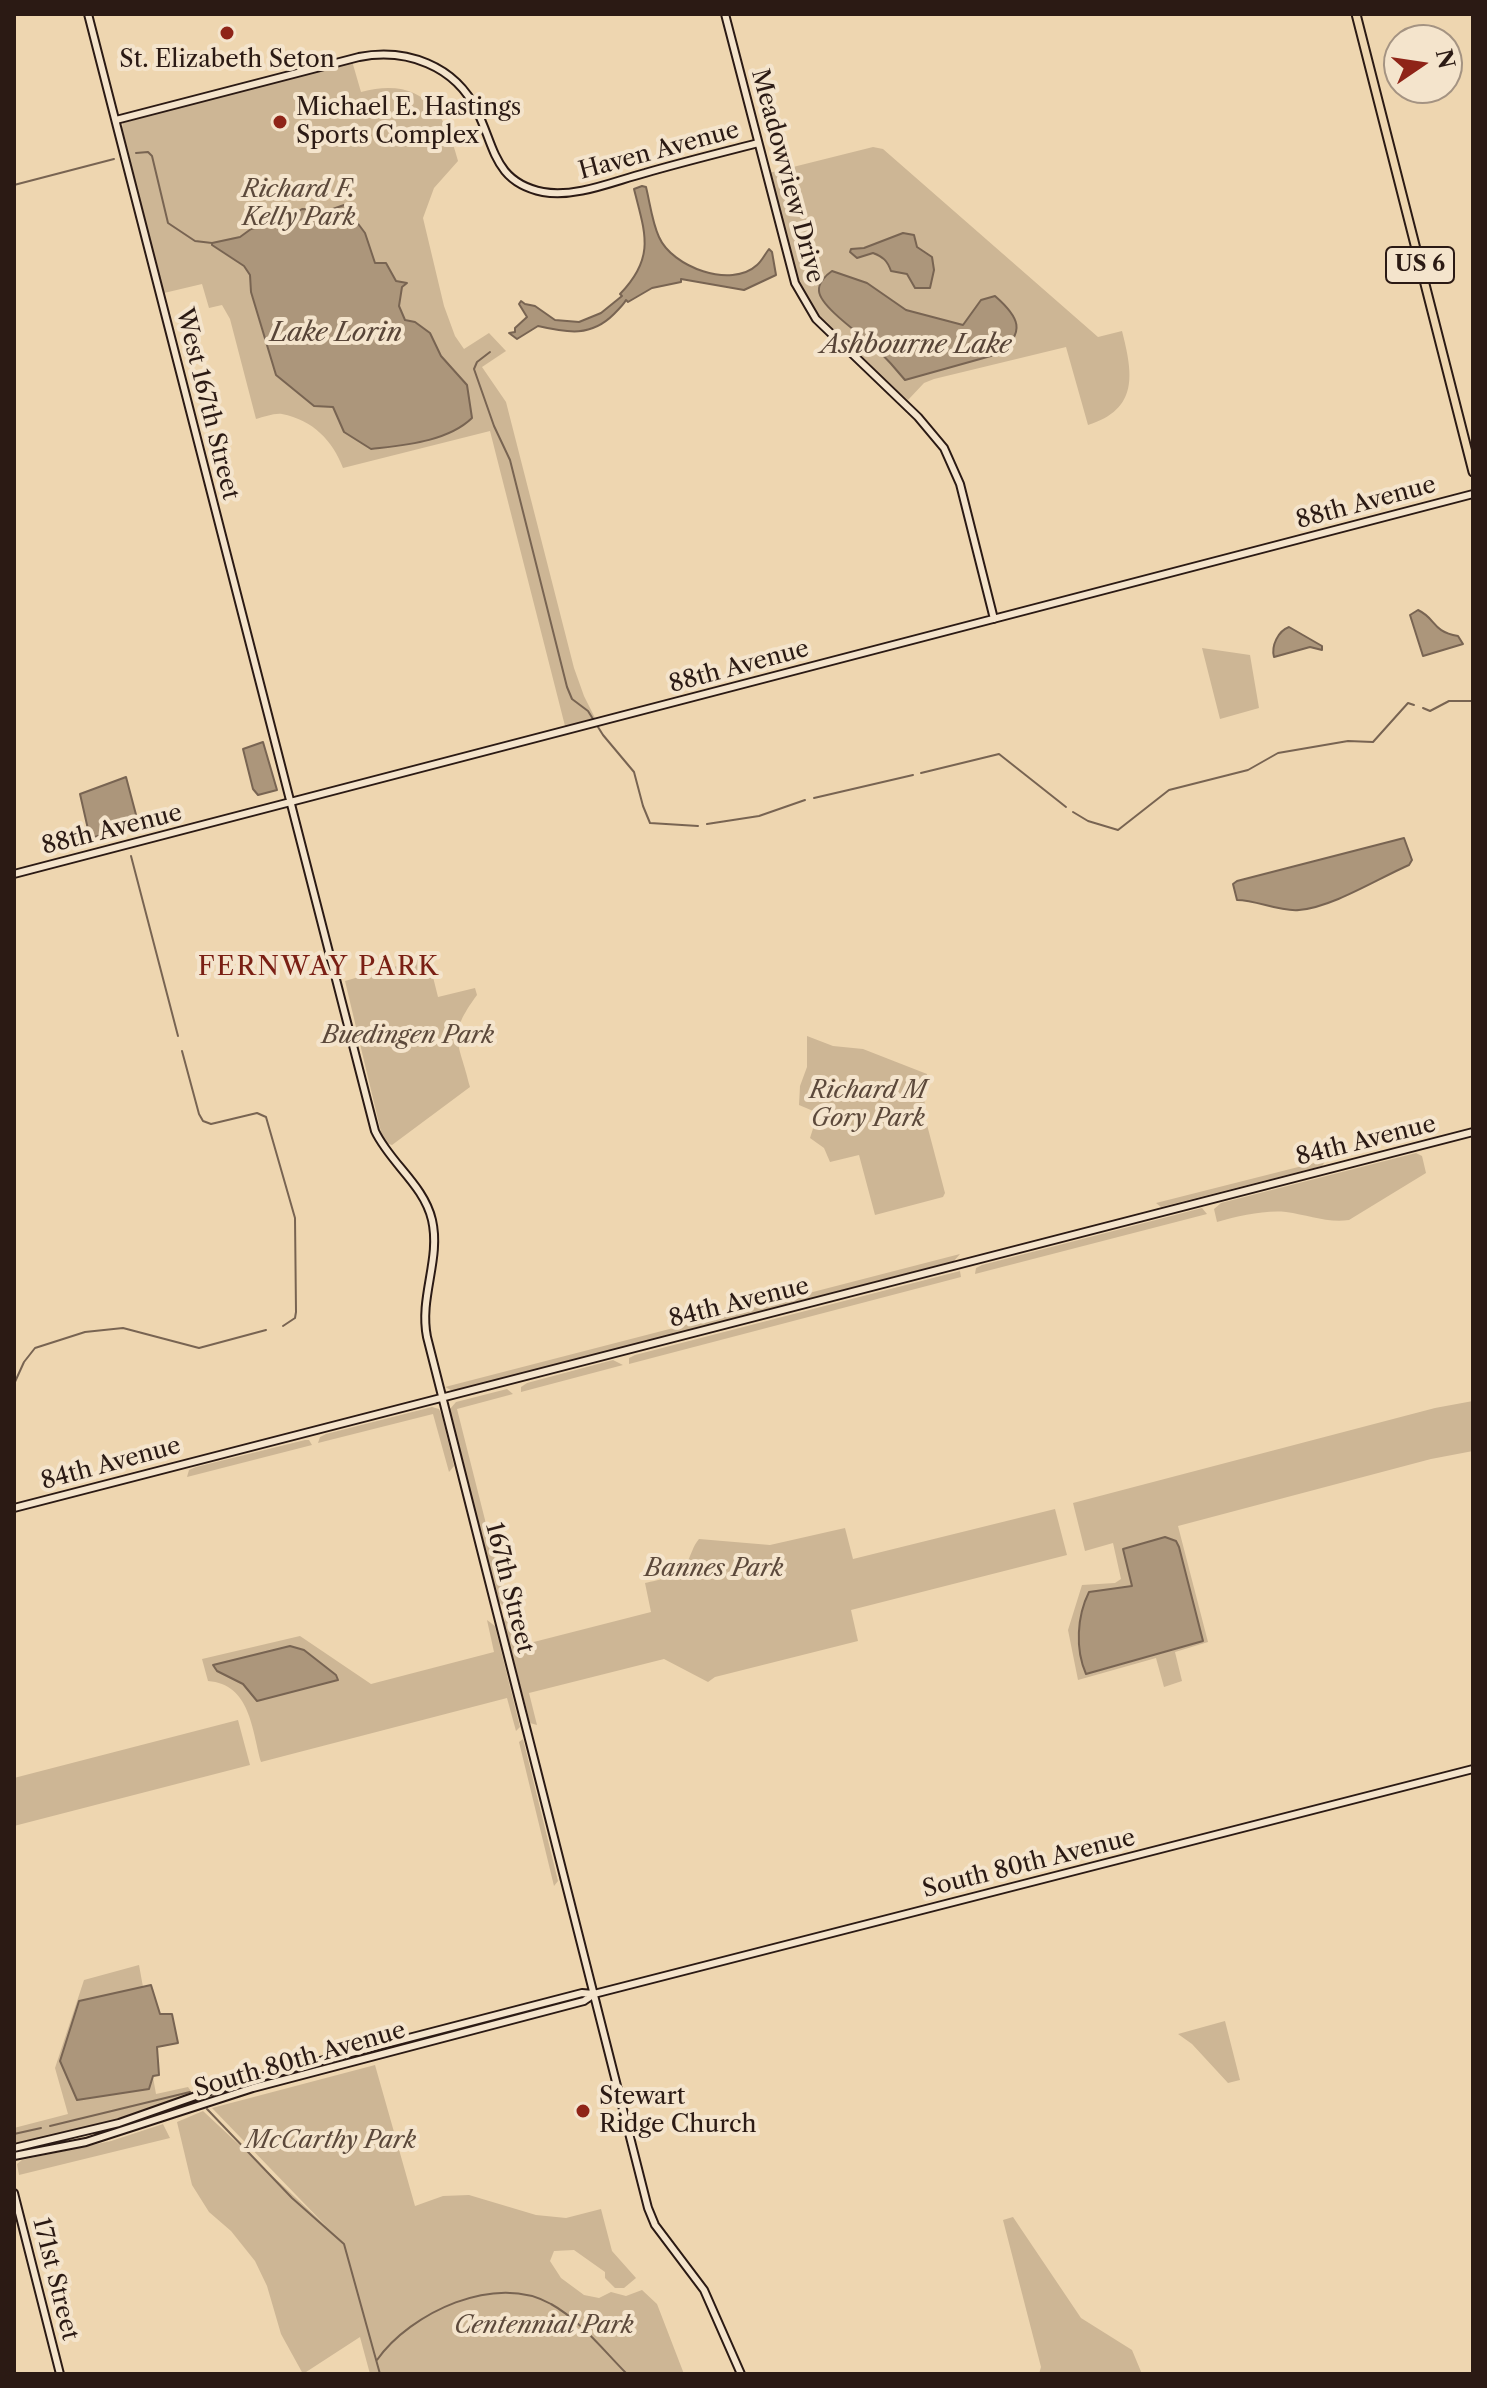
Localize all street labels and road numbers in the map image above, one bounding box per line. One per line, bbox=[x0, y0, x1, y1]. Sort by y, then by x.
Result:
street label: Meadowview Drive bbox=[745, 66, 829, 286]
street label: Haven Avenue bbox=[576, 116, 742, 186]
road number: US 6 bbox=[1386, 247, 1454, 283]
street label: West 167th Street bbox=[169, 305, 245, 503]
street label: 88th Avenue bbox=[1293, 471, 1439, 535]
street label: 88th Avenue bbox=[666, 635, 812, 699]
street label: 88th Avenue bbox=[39, 799, 185, 861]
street label: 84th Avenue bbox=[1293, 1110, 1439, 1172]
street label: 84th Avenue bbox=[666, 1272, 812, 1334]
street label: 84th Avenue bbox=[38, 1432, 184, 1496]
street label: 167th Street bbox=[479, 1520, 539, 1656]
street label: South 80th Avenue bbox=[920, 1824, 1138, 1904]
street label: South 80th Avenue bbox=[191, 2016, 409, 2104]
street label: 171st Street bbox=[26, 2215, 84, 2343]

